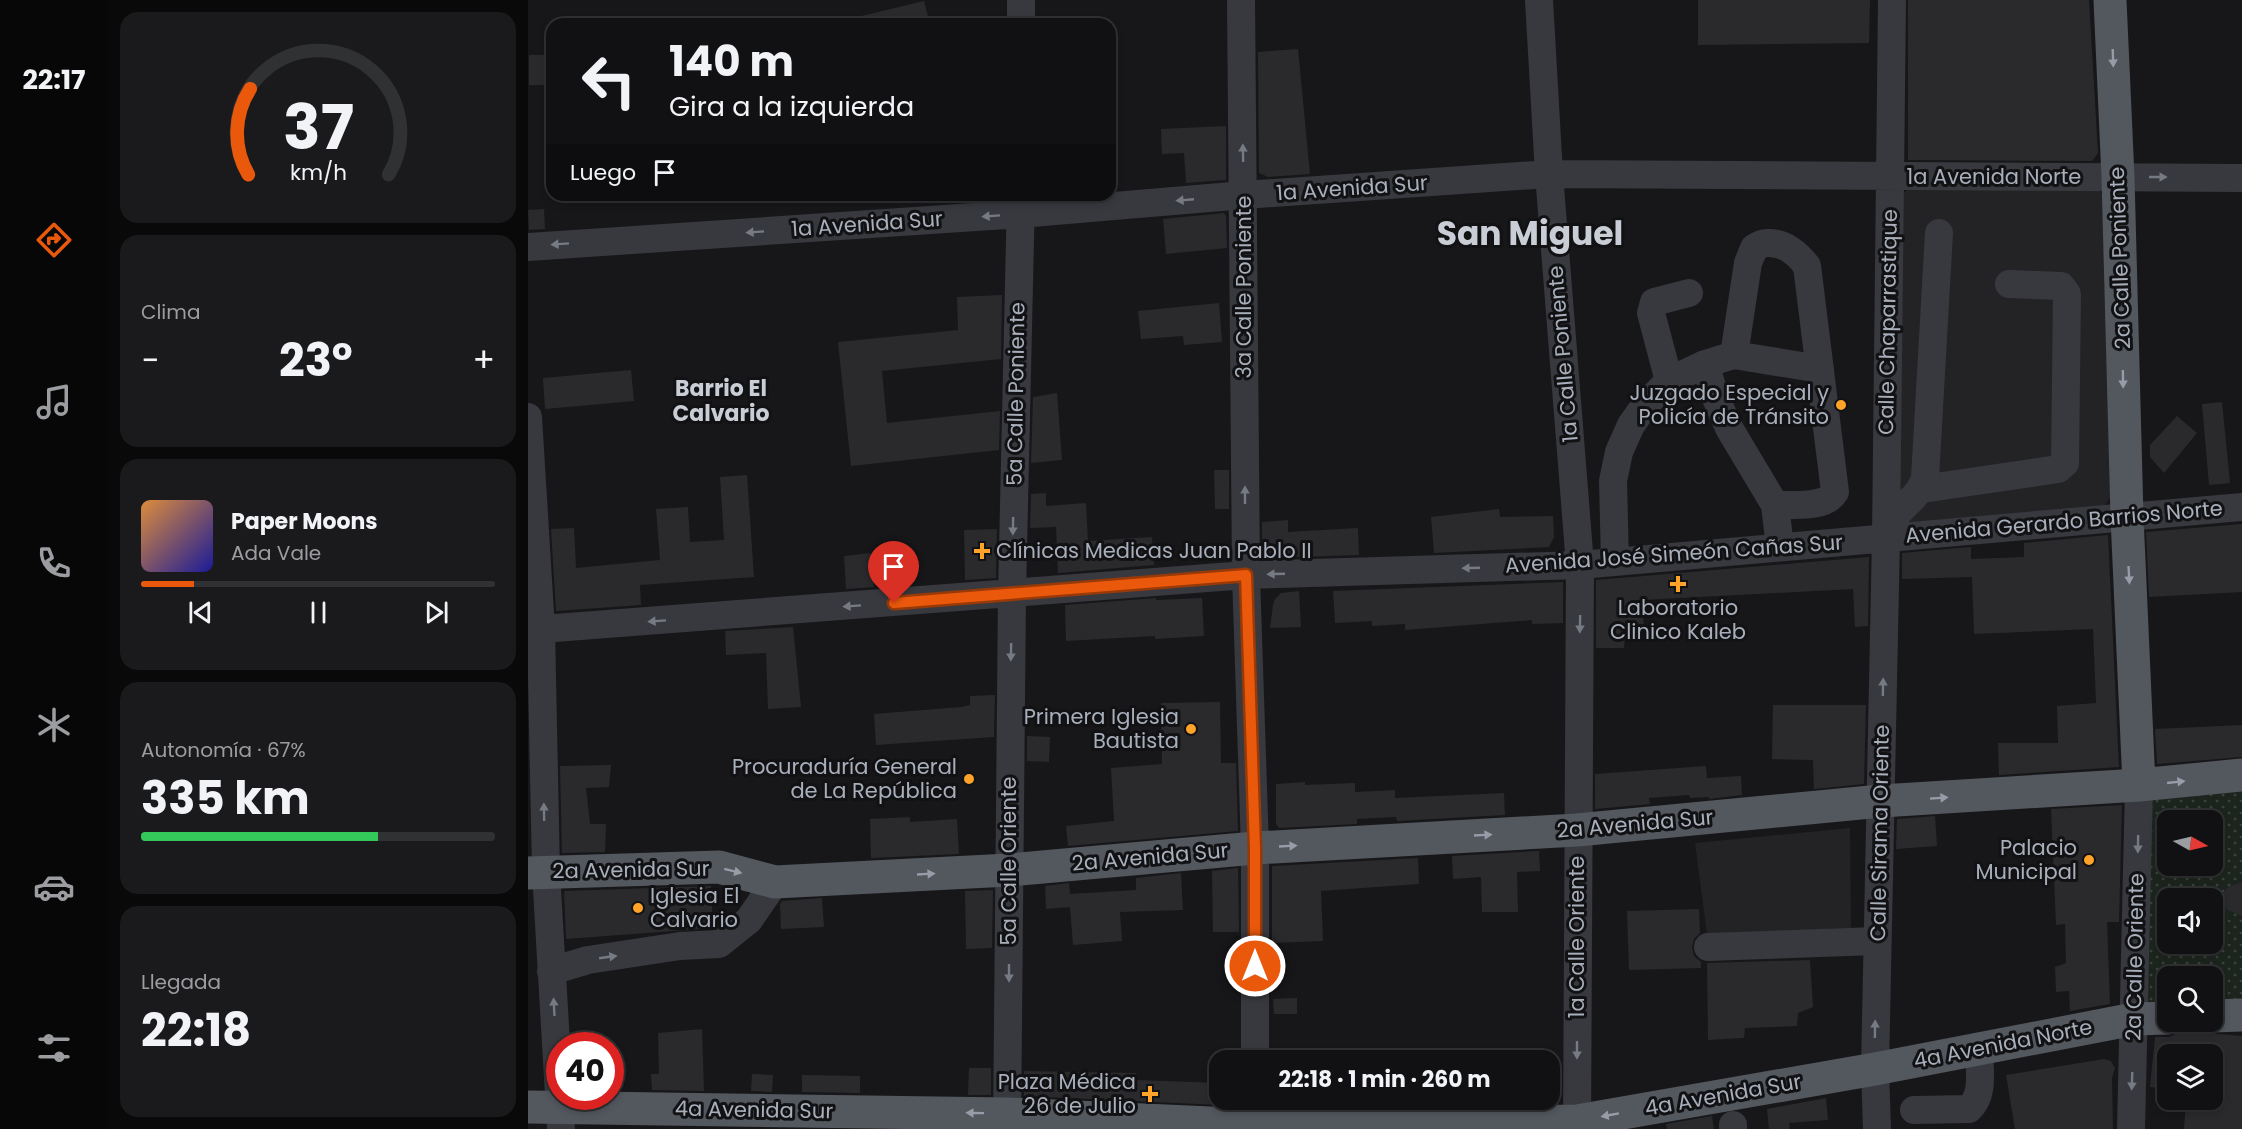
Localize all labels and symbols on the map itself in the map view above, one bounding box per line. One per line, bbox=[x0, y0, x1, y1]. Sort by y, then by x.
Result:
one-way arrow bbox=[2108, 49, 2117, 68]
one-way arrow bbox=[1238, 144, 1248, 163]
street label: 1a Avenida Norte bbox=[1907, 162, 2081, 191]
street label: 2a Calle Poniente bbox=[2102, 166, 2137, 350]
street label: 1a Avenida Sur bbox=[1275, 168, 1429, 207]
one-way arrow bbox=[2149, 172, 2168, 182]
one-way arrow bbox=[1176, 195, 1195, 205]
street label: 3a Calle Poniente bbox=[1229, 196, 1258, 378]
street label: 1a Avenida Sur bbox=[790, 204, 944, 243]
street label: Calle Chaparrastique bbox=[1871, 209, 1904, 435]
district label: San Miguel bbox=[1437, 210, 1623, 257]
one-way arrow bbox=[982, 211, 1001, 221]
one-way arrow bbox=[745, 227, 764, 236]
one-way arrow bbox=[550, 240, 569, 249]
street label: 1a Calle Poniente bbox=[1540, 265, 1585, 444]
street label: 5a Calle Poniente bbox=[999, 302, 1032, 486]
one-way arrow bbox=[2118, 370, 2128, 389]
district label: Barrio El Calvario bbox=[673, 373, 769, 429]
place label: Juzgado Especial y Policía de Tránsito bbox=[1630, 378, 1829, 431]
marker: Juzgado Especial y Policía de Tránsito bbox=[1834, 398, 1848, 412]
one-way arrow bbox=[1240, 486, 1250, 505]
street label: Avenida Gerardo Barrios Norte bbox=[1904, 493, 2224, 550]
one-way arrow bbox=[1009, 517, 1018, 536]
street label: Avenida José Simeón Cañas Sur bbox=[1504, 527, 1844, 580]
place label: Clínicas Medicas Juan Pablo II bbox=[996, 536, 1312, 565]
pin bbox=[868, 541, 919, 603]
marker: Clínicas Medicas Juan Pablo II bbox=[973, 542, 991, 560]
one-way arrow bbox=[1462, 564, 1481, 573]
one-way arrow bbox=[2125, 566, 2134, 585]
one-way arrow bbox=[1267, 569, 1286, 579]
marker: Laboratorio Clinico Kaleb bbox=[1669, 575, 1687, 593]
place label: Laboratorio Clinico Kaleb bbox=[1610, 593, 1746, 646]
one-way arrow bbox=[842, 601, 861, 611]
one-way arrow bbox=[1575, 614, 1585, 633]
one-way arrow bbox=[648, 616, 667, 625]
one-way arrow bbox=[1006, 643, 1016, 662]
one-way arrow bbox=[1878, 677, 1888, 696]
place label: Primera Iglesia Bautista bbox=[1024, 702, 1179, 755]
marker: Primera Iglesia Bautista bbox=[1184, 722, 1198, 736]
street label: Calle Sirama Oriente bbox=[1863, 724, 1896, 942]
place label: Procuraduría General de La República bbox=[732, 752, 957, 805]
marker: Procuraduría General de La República bbox=[962, 772, 976, 786]
street label: 5a Calle Oriente bbox=[994, 777, 1023, 946]
one-way arrow bbox=[2166, 777, 2185, 787]
one-way arrow bbox=[1930, 793, 1949, 802]
street label: 2a Avenida Sur bbox=[1555, 802, 1715, 845]
one-way arrow bbox=[540, 803, 549, 822]
north arrow bbox=[2157, 810, 2223, 876]
one-way arrow bbox=[1474, 830, 1493, 840]
place label: Palacio Municipal bbox=[1975, 833, 2077, 886]
one-way arrow bbox=[2133, 834, 2142, 853]
street label: 2a Avenida Sur bbox=[1070, 835, 1230, 878]
one-way arrow bbox=[1279, 842, 1298, 851]
marker: Palacio Municipal bbox=[2082, 853, 2096, 867]
street label: 2a Avenida Sur bbox=[552, 854, 710, 885]
street label: 1a Calle Oriente bbox=[1562, 856, 1591, 1018]
one-way arrow bbox=[724, 866, 742, 876]
one-way arrow bbox=[917, 869, 936, 878]
street label: 2a Calle Oriente bbox=[2119, 873, 2150, 1041]
place label: Iglesia El Calvario bbox=[650, 881, 739, 934]
marker: Iglesia El Calvario bbox=[631, 901, 645, 915]
position arrow bbox=[1223, 934, 1287, 998]
one-way arrow bbox=[599, 952, 618, 961]
one-way arrow bbox=[1004, 964, 1013, 983]
one-way arrow bbox=[549, 997, 558, 1016]
street label: 4a Avenida Norte bbox=[1911, 1012, 2095, 1075]
one-way arrow bbox=[1871, 1019, 1880, 1038]
speed limit sign: 40 bbox=[546, 1032, 624, 1110]
one-way arrow bbox=[1572, 1040, 1582, 1059]
street label: 4a Avenida Sur bbox=[1643, 1066, 1803, 1123]
place label: Plaza Médica 26 de Julio bbox=[998, 1067, 1136, 1120]
one-way arrow bbox=[2128, 1071, 2137, 1090]
marker: Plaza Médica 26 de Julio bbox=[1141, 1085, 1159, 1103]
street label: 4a Avenida Sur bbox=[675, 1094, 834, 1125]
one-way arrow bbox=[965, 1108, 984, 1118]
one-way arrow bbox=[1600, 1111, 1619, 1120]

